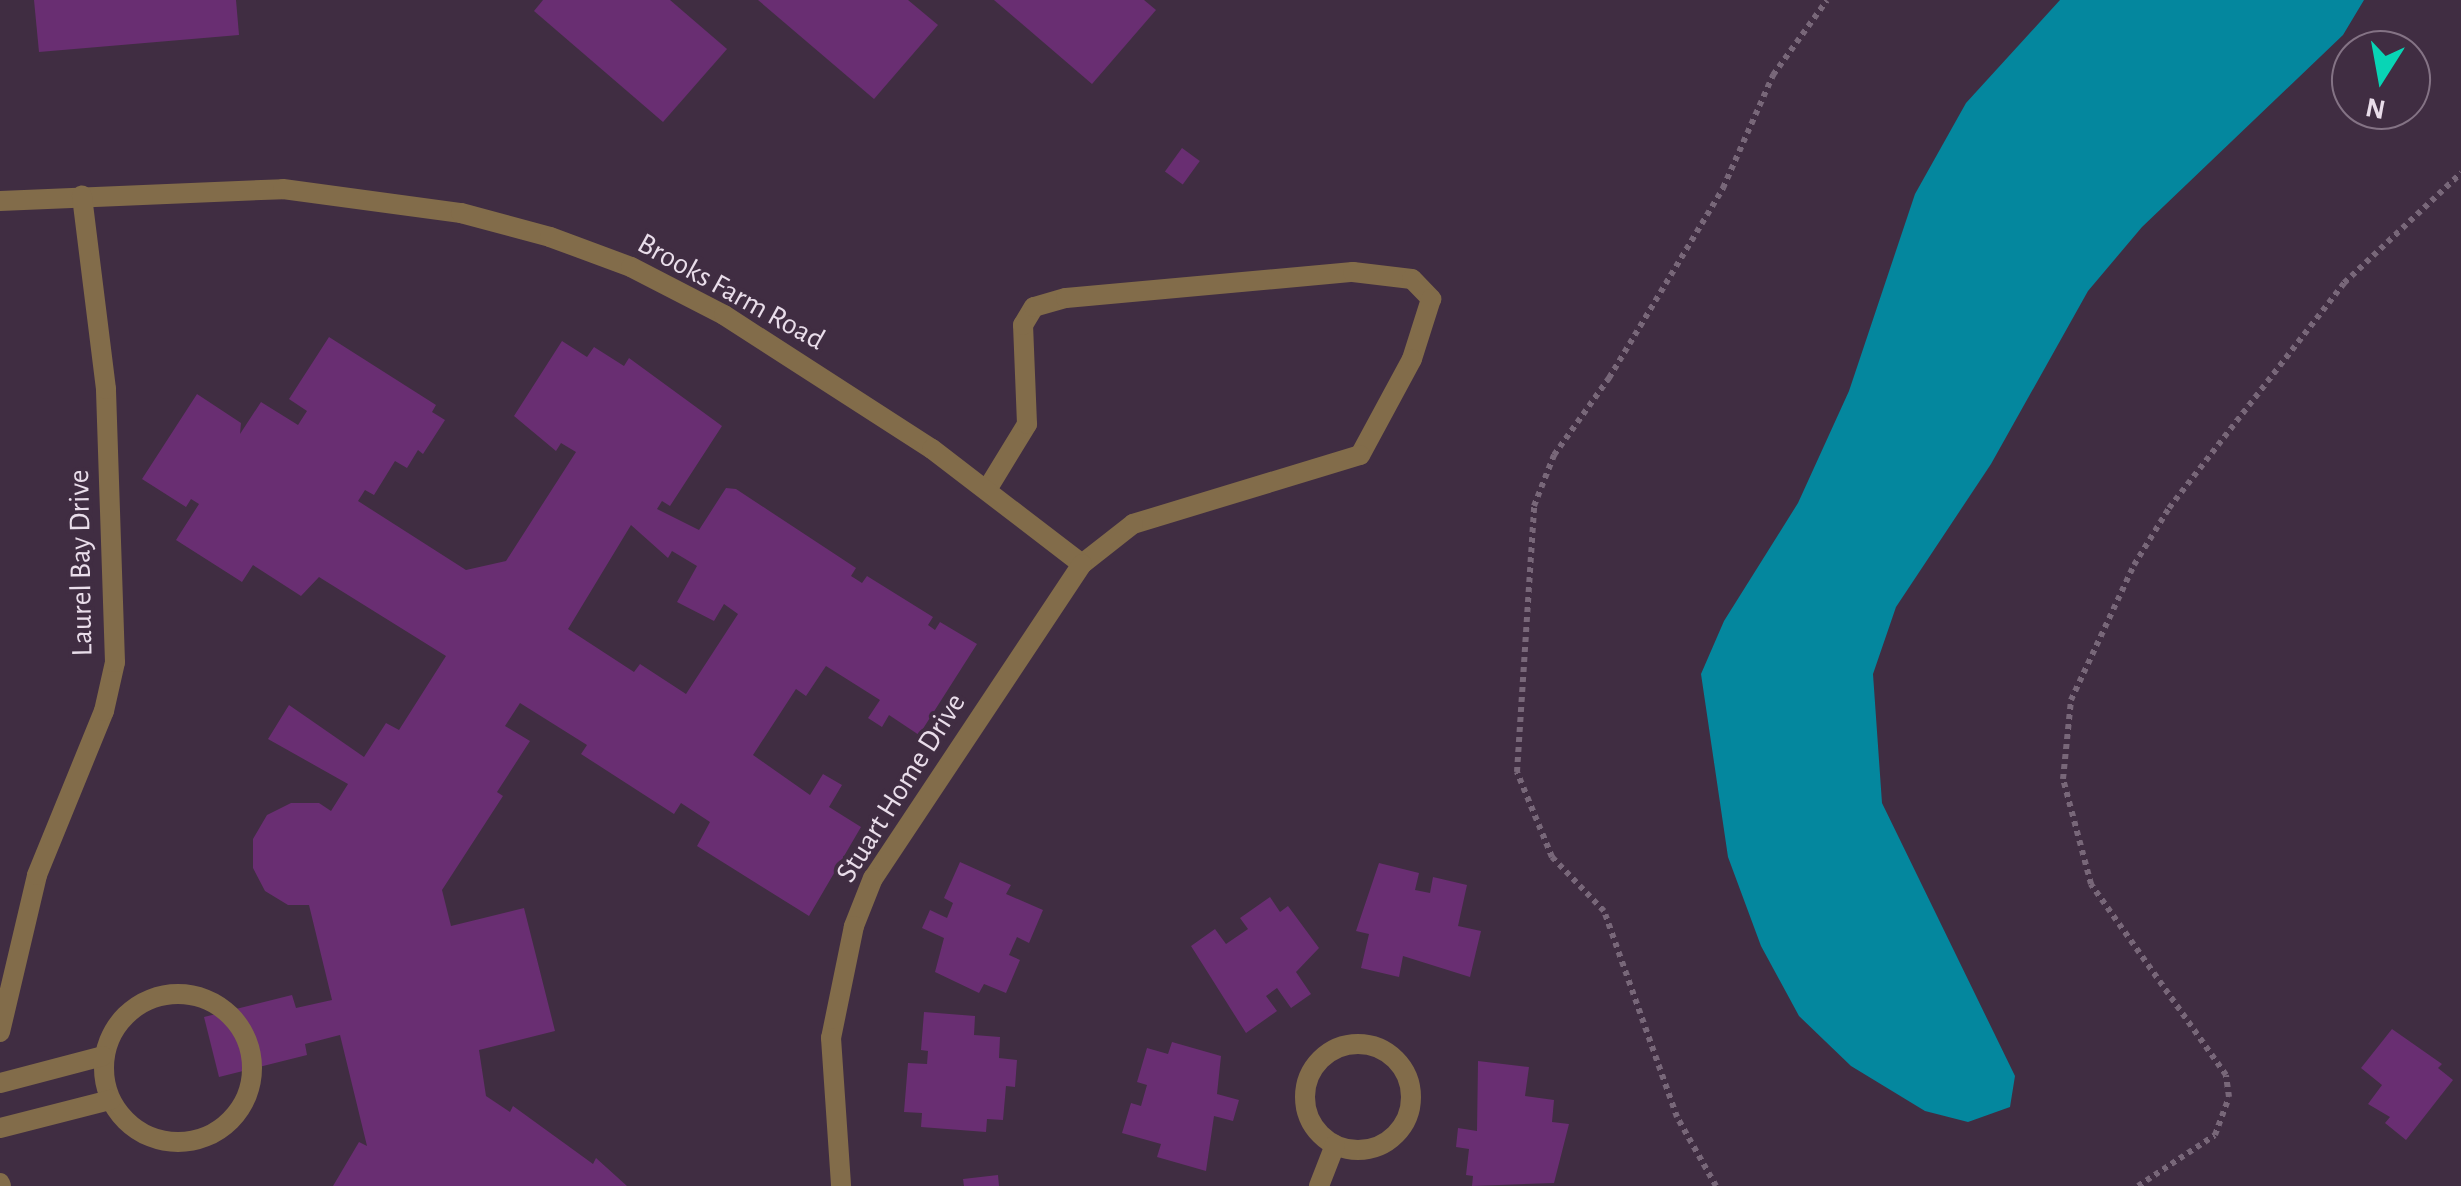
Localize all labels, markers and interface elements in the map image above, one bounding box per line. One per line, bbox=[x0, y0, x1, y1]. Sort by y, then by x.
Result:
north arrow bbox=[2331, 30, 2431, 130]
text: N bbox=[2363, 92, 2388, 123]
street label: Brooks Farm Road bbox=[631, 226, 831, 358]
street label: Laurel Bay Drive bbox=[61, 469, 101, 657]
street label: Stuart Home Drive bbox=[828, 687, 974, 889]

